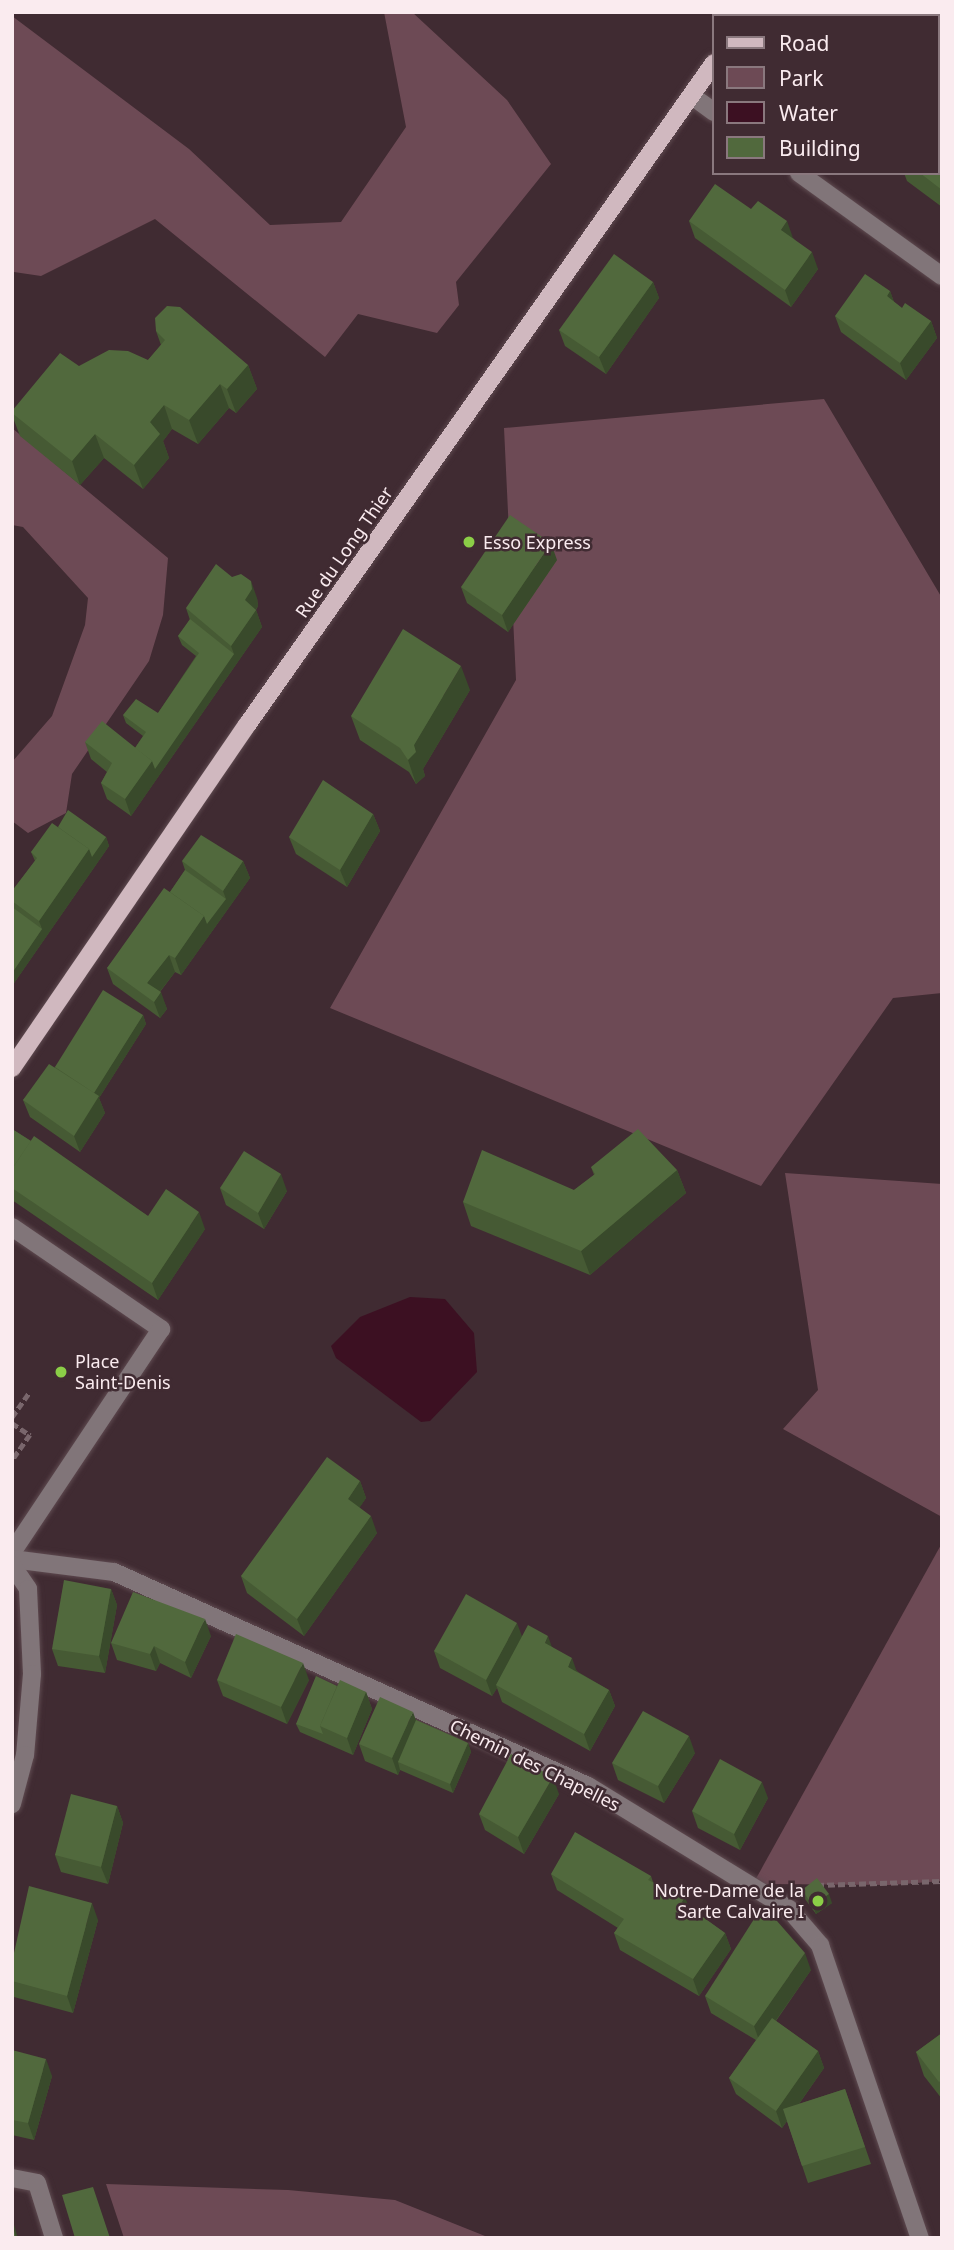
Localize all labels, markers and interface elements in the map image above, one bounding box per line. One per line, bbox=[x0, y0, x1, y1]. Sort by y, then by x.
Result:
legend bbox=[712, 14, 940, 175]
text: Road bbox=[779, 29, 829, 57]
text: Park bbox=[779, 64, 823, 92]
text: Water bbox=[779, 99, 838, 127]
text: Building bbox=[779, 134, 861, 162]
street label: Rue du Long Thier bbox=[291, 482, 397, 622]
place label: Esso Express bbox=[483, 531, 591, 553]
marker: Esso Express bbox=[461, 534, 477, 550]
place label: Place Saint-Denis bbox=[75, 1351, 171, 1394]
marker: Place Saint-Denis bbox=[53, 1364, 69, 1380]
street label: Chemin des Chapelles bbox=[447, 1714, 623, 1816]
place label: Notre-Dame de la Sarte Calvaire I bbox=[654, 1880, 804, 1923]
marker: Notre-Dame de la Sarte Calvaire I bbox=[810, 1893, 826, 1909]

